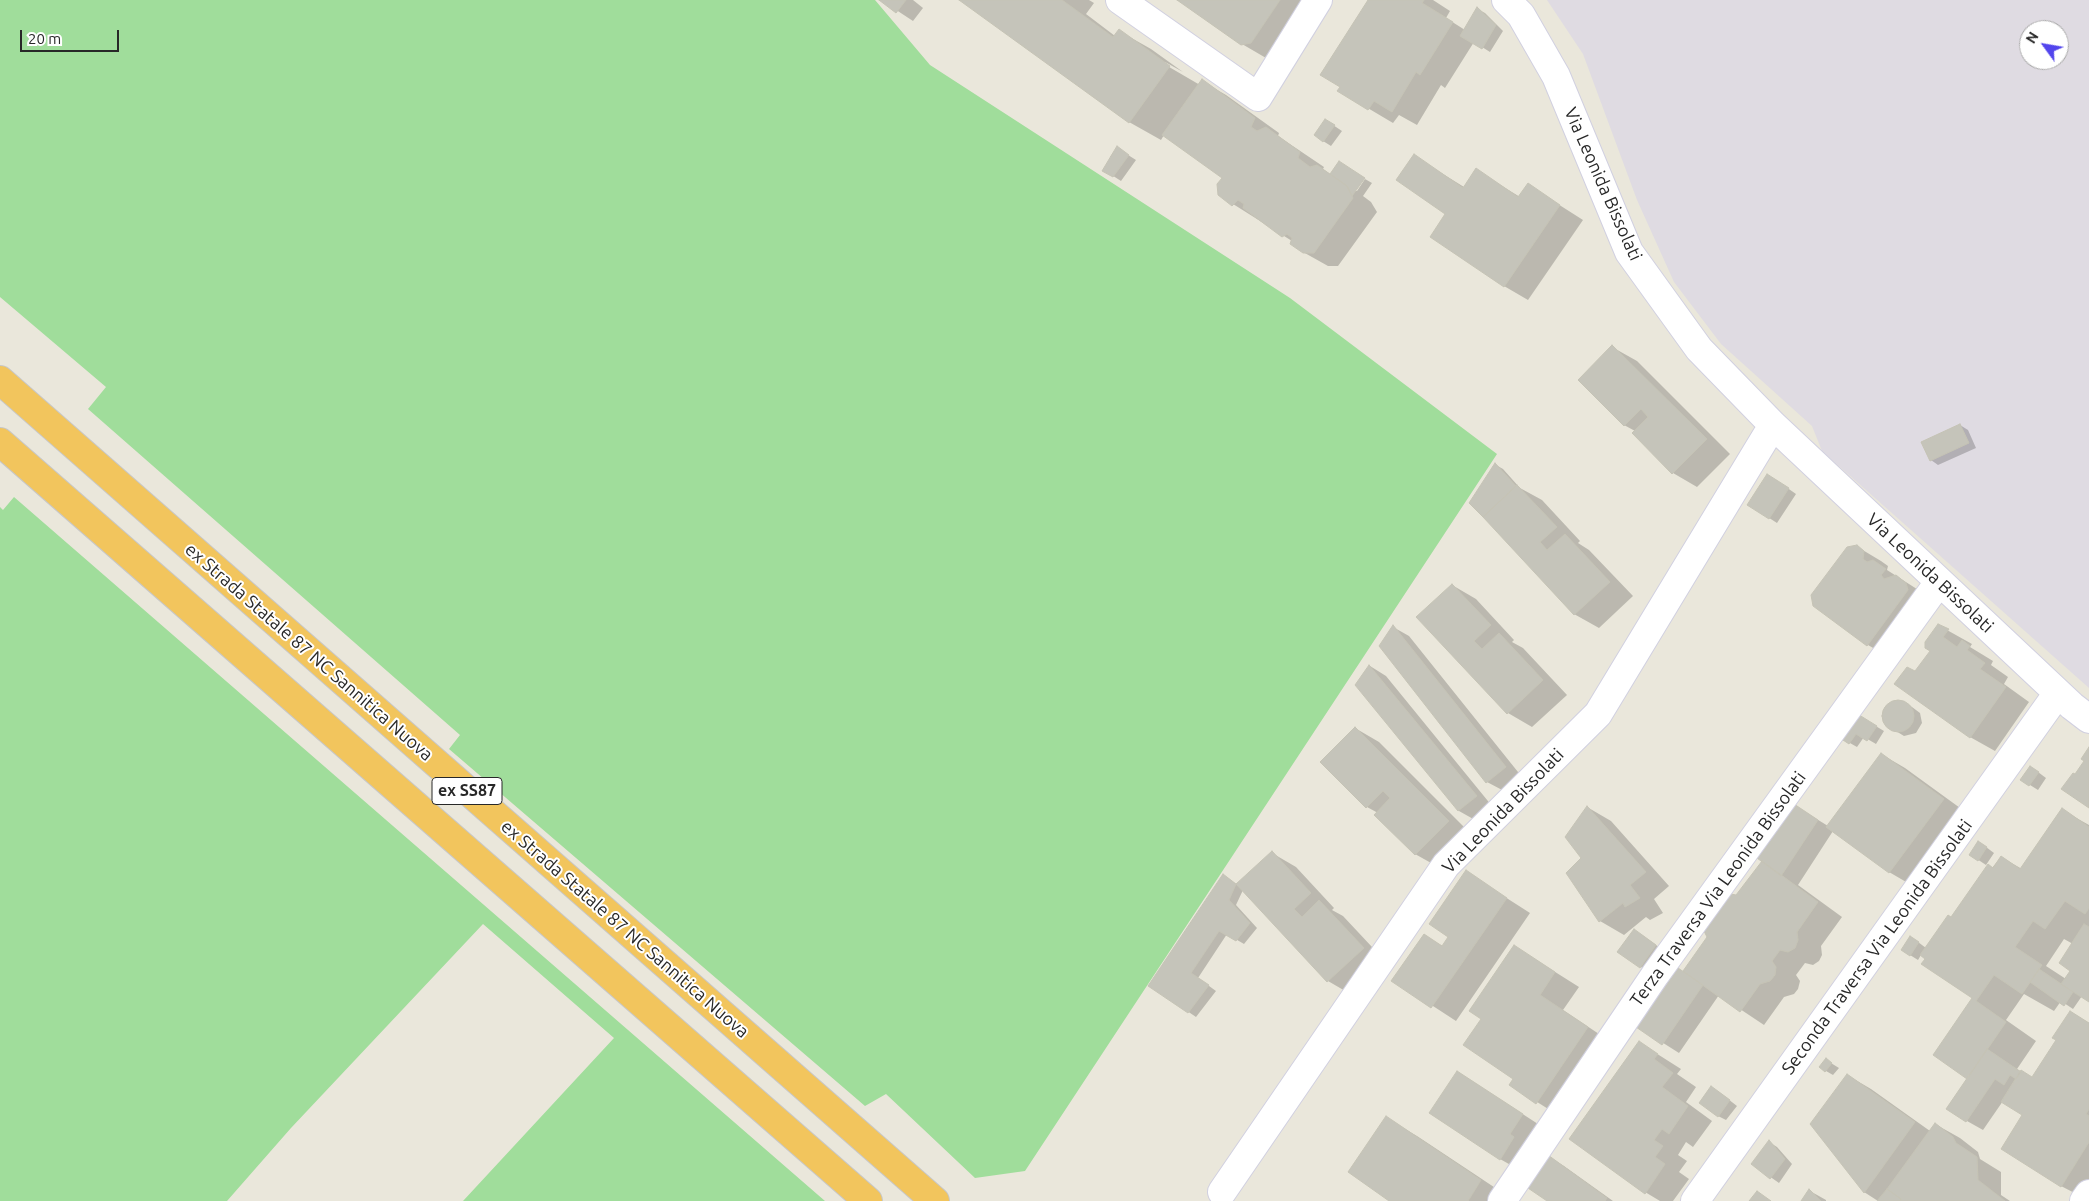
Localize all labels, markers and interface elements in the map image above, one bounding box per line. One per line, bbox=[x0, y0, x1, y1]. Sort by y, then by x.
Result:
scale bar bbox=[22, 20, 121, 52]
north arrow bbox=[2019, 20, 2069, 70]
text: N bbox=[2023, 29, 2042, 46]
text: 20 m bbox=[28, 30, 61, 47]
street label: Via Leonida Bissolati bbox=[1560, 104, 1646, 264]
street label: Via Leonida Bissolati bbox=[1862, 509, 1998, 637]
street label: ex Strada Statale 87 NC Sannitica Nuova bbox=[181, 538, 437, 766]
street label: Via Leonida Bissolati bbox=[1438, 744, 1568, 878]
street label: Terza Traversa Via Leonida Bissolati bbox=[1625, 767, 1811, 1011]
road number: ex SS87 bbox=[432, 778, 502, 804]
street label: ex Strada Statale 87 NC Sannitica Nuova bbox=[497, 815, 753, 1043]
street label: Seconda Traversa Via Leonida Bissolati bbox=[1777, 815, 1977, 1079]

